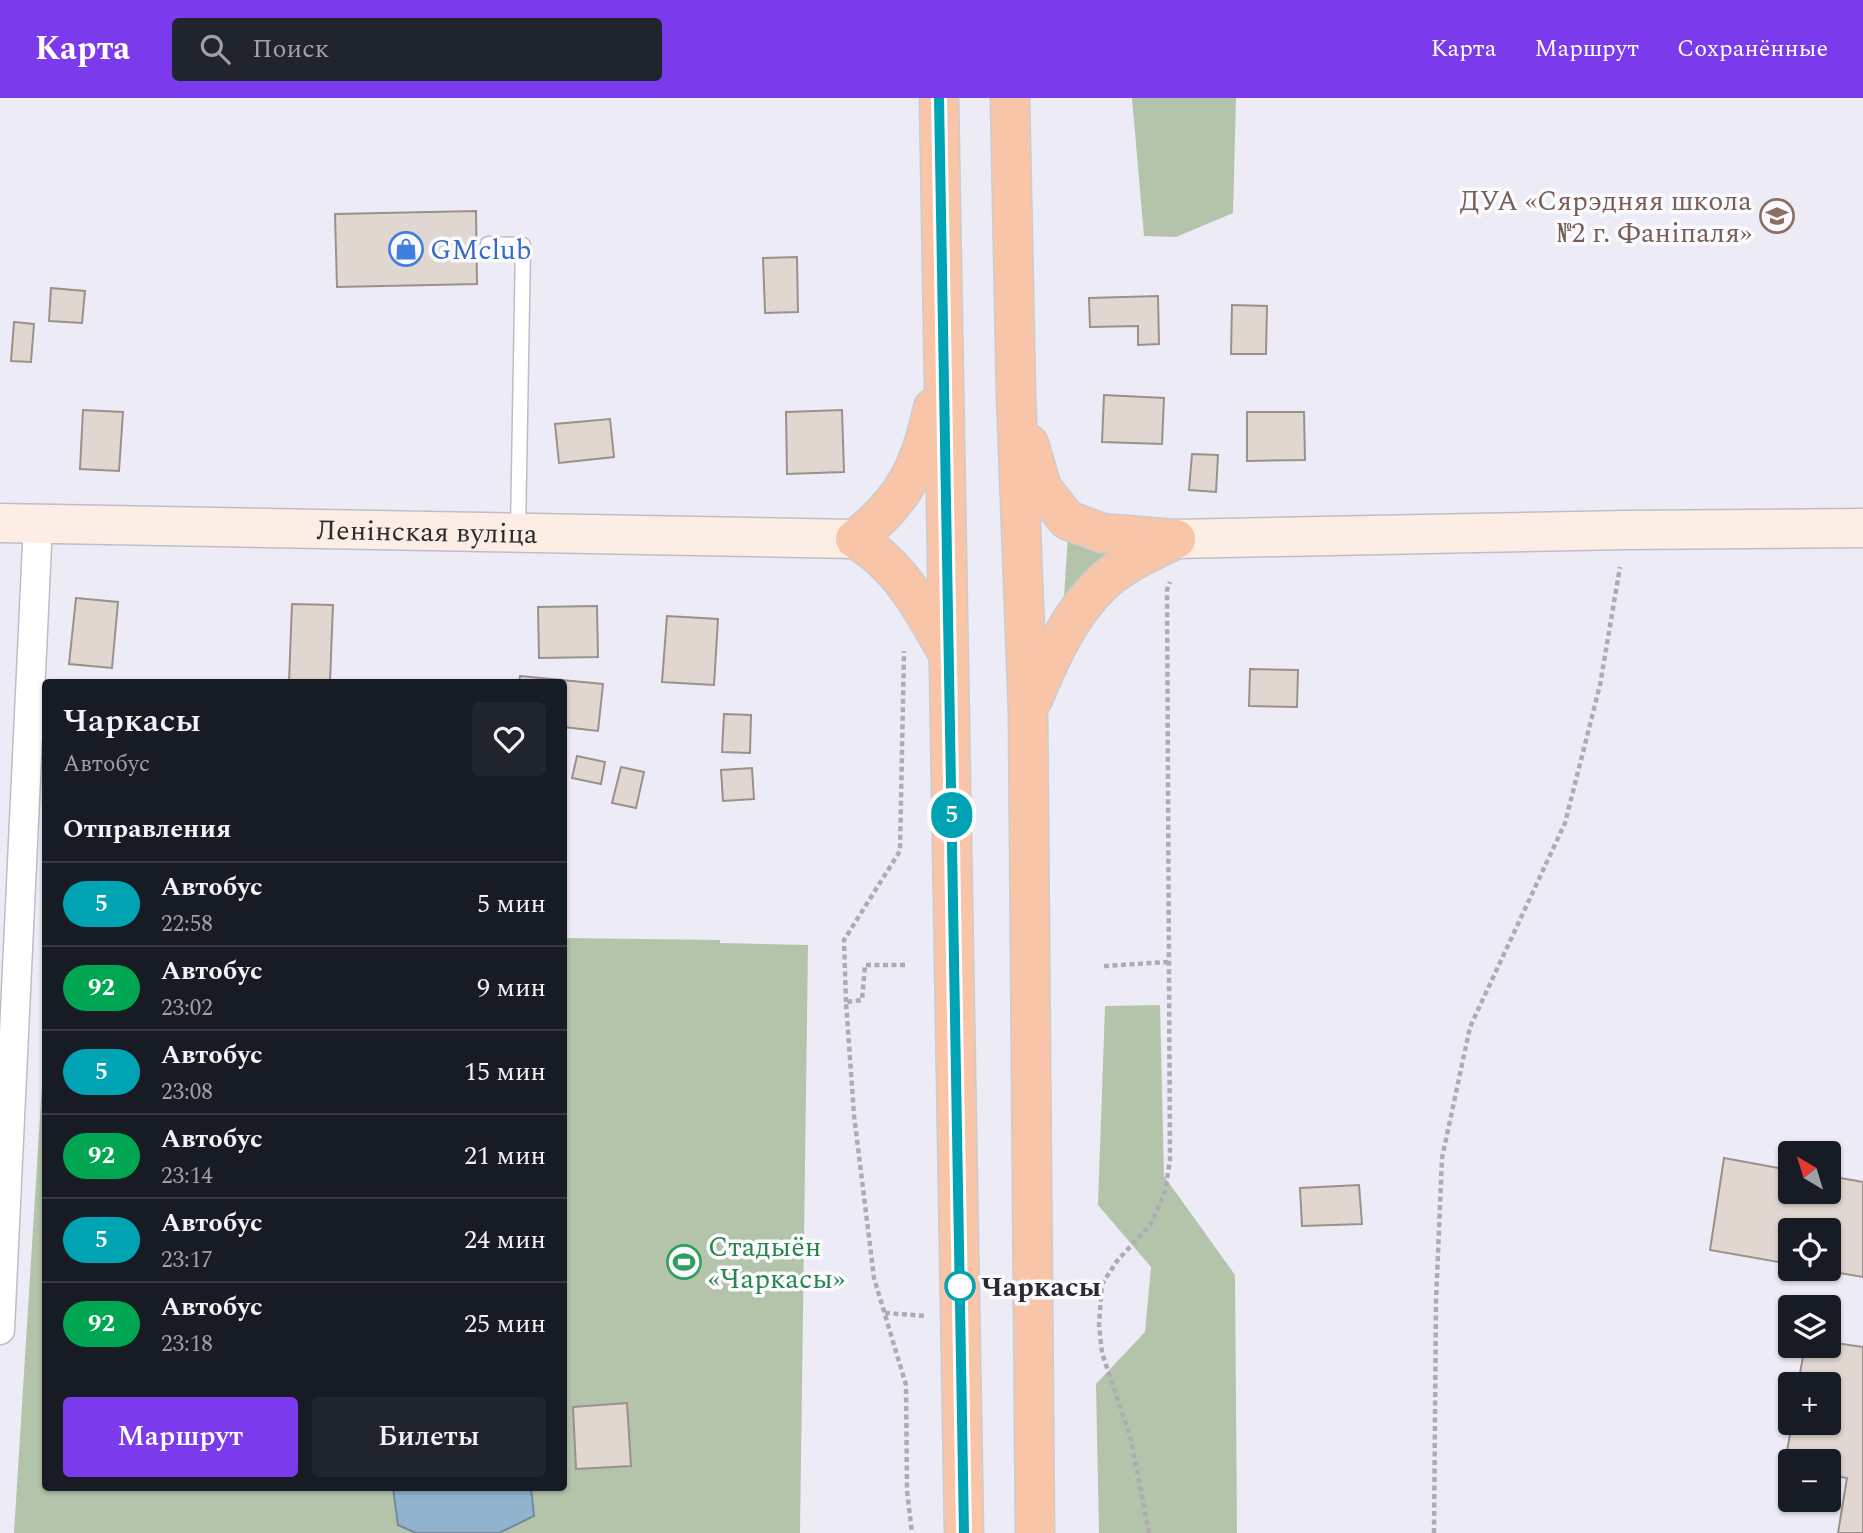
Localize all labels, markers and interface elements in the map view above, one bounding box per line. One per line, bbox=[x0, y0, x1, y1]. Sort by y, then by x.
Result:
search box bbox=[172, 18, 662, 81]
text: Карта bbox=[35, 24, 130, 74]
text: Поиск bbox=[252, 29, 329, 69]
icon: search bbox=[196, 30, 234, 68]
text: Карта bbox=[1431, 31, 1496, 67]
text: Маршрут bbox=[1534, 31, 1639, 67]
text: Сохранённые bbox=[1677, 31, 1828, 67]
place label: ДУА «Сярэдняя школа №2 г. Фаніпаля» bbox=[1460, 180, 1752, 255]
school or university icon: ДУА «Сярэдняя школа №2 г. Фаніпаля» bbox=[1758, 197, 1796, 235]
place label: GMclub bbox=[430, 229, 531, 272]
shop icon: GMclub bbox=[387, 230, 425, 268]
street label: Ленінская вуліца bbox=[316, 509, 538, 556]
text: Чаркасы bbox=[63, 696, 201, 746]
button: heart bbox=[472, 702, 546, 776]
text: Автобус bbox=[63, 747, 150, 782]
line badge: 5 bbox=[929, 792, 975, 838]
text: 5 bbox=[945, 797, 959, 833]
text: Отправления bbox=[63, 809, 231, 849]
text: Автобус bbox=[161, 867, 263, 907]
text: 5 мин bbox=[477, 884, 546, 924]
text: 5 bbox=[95, 886, 108, 922]
text: 22:58 bbox=[161, 907, 213, 942]
text: Автобус bbox=[161, 951, 263, 991]
text: 9 мин bbox=[477, 968, 546, 1008]
text: 92 bbox=[88, 970, 115, 1006]
text: 23:02 bbox=[161, 991, 213, 1026]
text: Автобус bbox=[161, 1035, 263, 1075]
text: 15 мин bbox=[464, 1052, 546, 1092]
text: 5 bbox=[95, 1054, 108, 1090]
text: 23:08 bbox=[161, 1075, 213, 1110]
text: Автобус bbox=[161, 1119, 263, 1159]
text: 21 мин bbox=[464, 1136, 546, 1176]
text: 92 bbox=[88, 1138, 115, 1174]
north arrow bbox=[1778, 1141, 1841, 1204]
map controls bbox=[1778, 1141, 1841, 1512]
text: 23:14 bbox=[161, 1159, 213, 1194]
text: Автобус bbox=[161, 1203, 263, 1243]
button: locate bbox=[1778, 1218, 1841, 1281]
text: 24 мин bbox=[464, 1220, 546, 1260]
text: 5 bbox=[95, 1222, 108, 1258]
place label: Стадыён «Чаркасы» bbox=[708, 1226, 845, 1301]
text: 23:17 bbox=[161, 1243, 213, 1278]
sports icon: Стадыён «Чаркасы» bbox=[665, 1243, 703, 1281]
place label: Чаркасы bbox=[981, 1266, 1101, 1309]
marker: Чаркасы bbox=[945, 1271, 975, 1301]
text: Автобус bbox=[161, 1287, 263, 1327]
button: layers bbox=[1778, 1295, 1841, 1358]
text: 25 мин bbox=[464, 1304, 546, 1344]
text: 92 bbox=[88, 1306, 115, 1342]
text: 23:18 bbox=[161, 1327, 213, 1362]
button: + bbox=[1778, 1372, 1841, 1435]
button: Маршрут bbox=[63, 1397, 298, 1477]
button: Билеты bbox=[312, 1397, 546, 1477]
button: − bbox=[1778, 1449, 1841, 1512]

